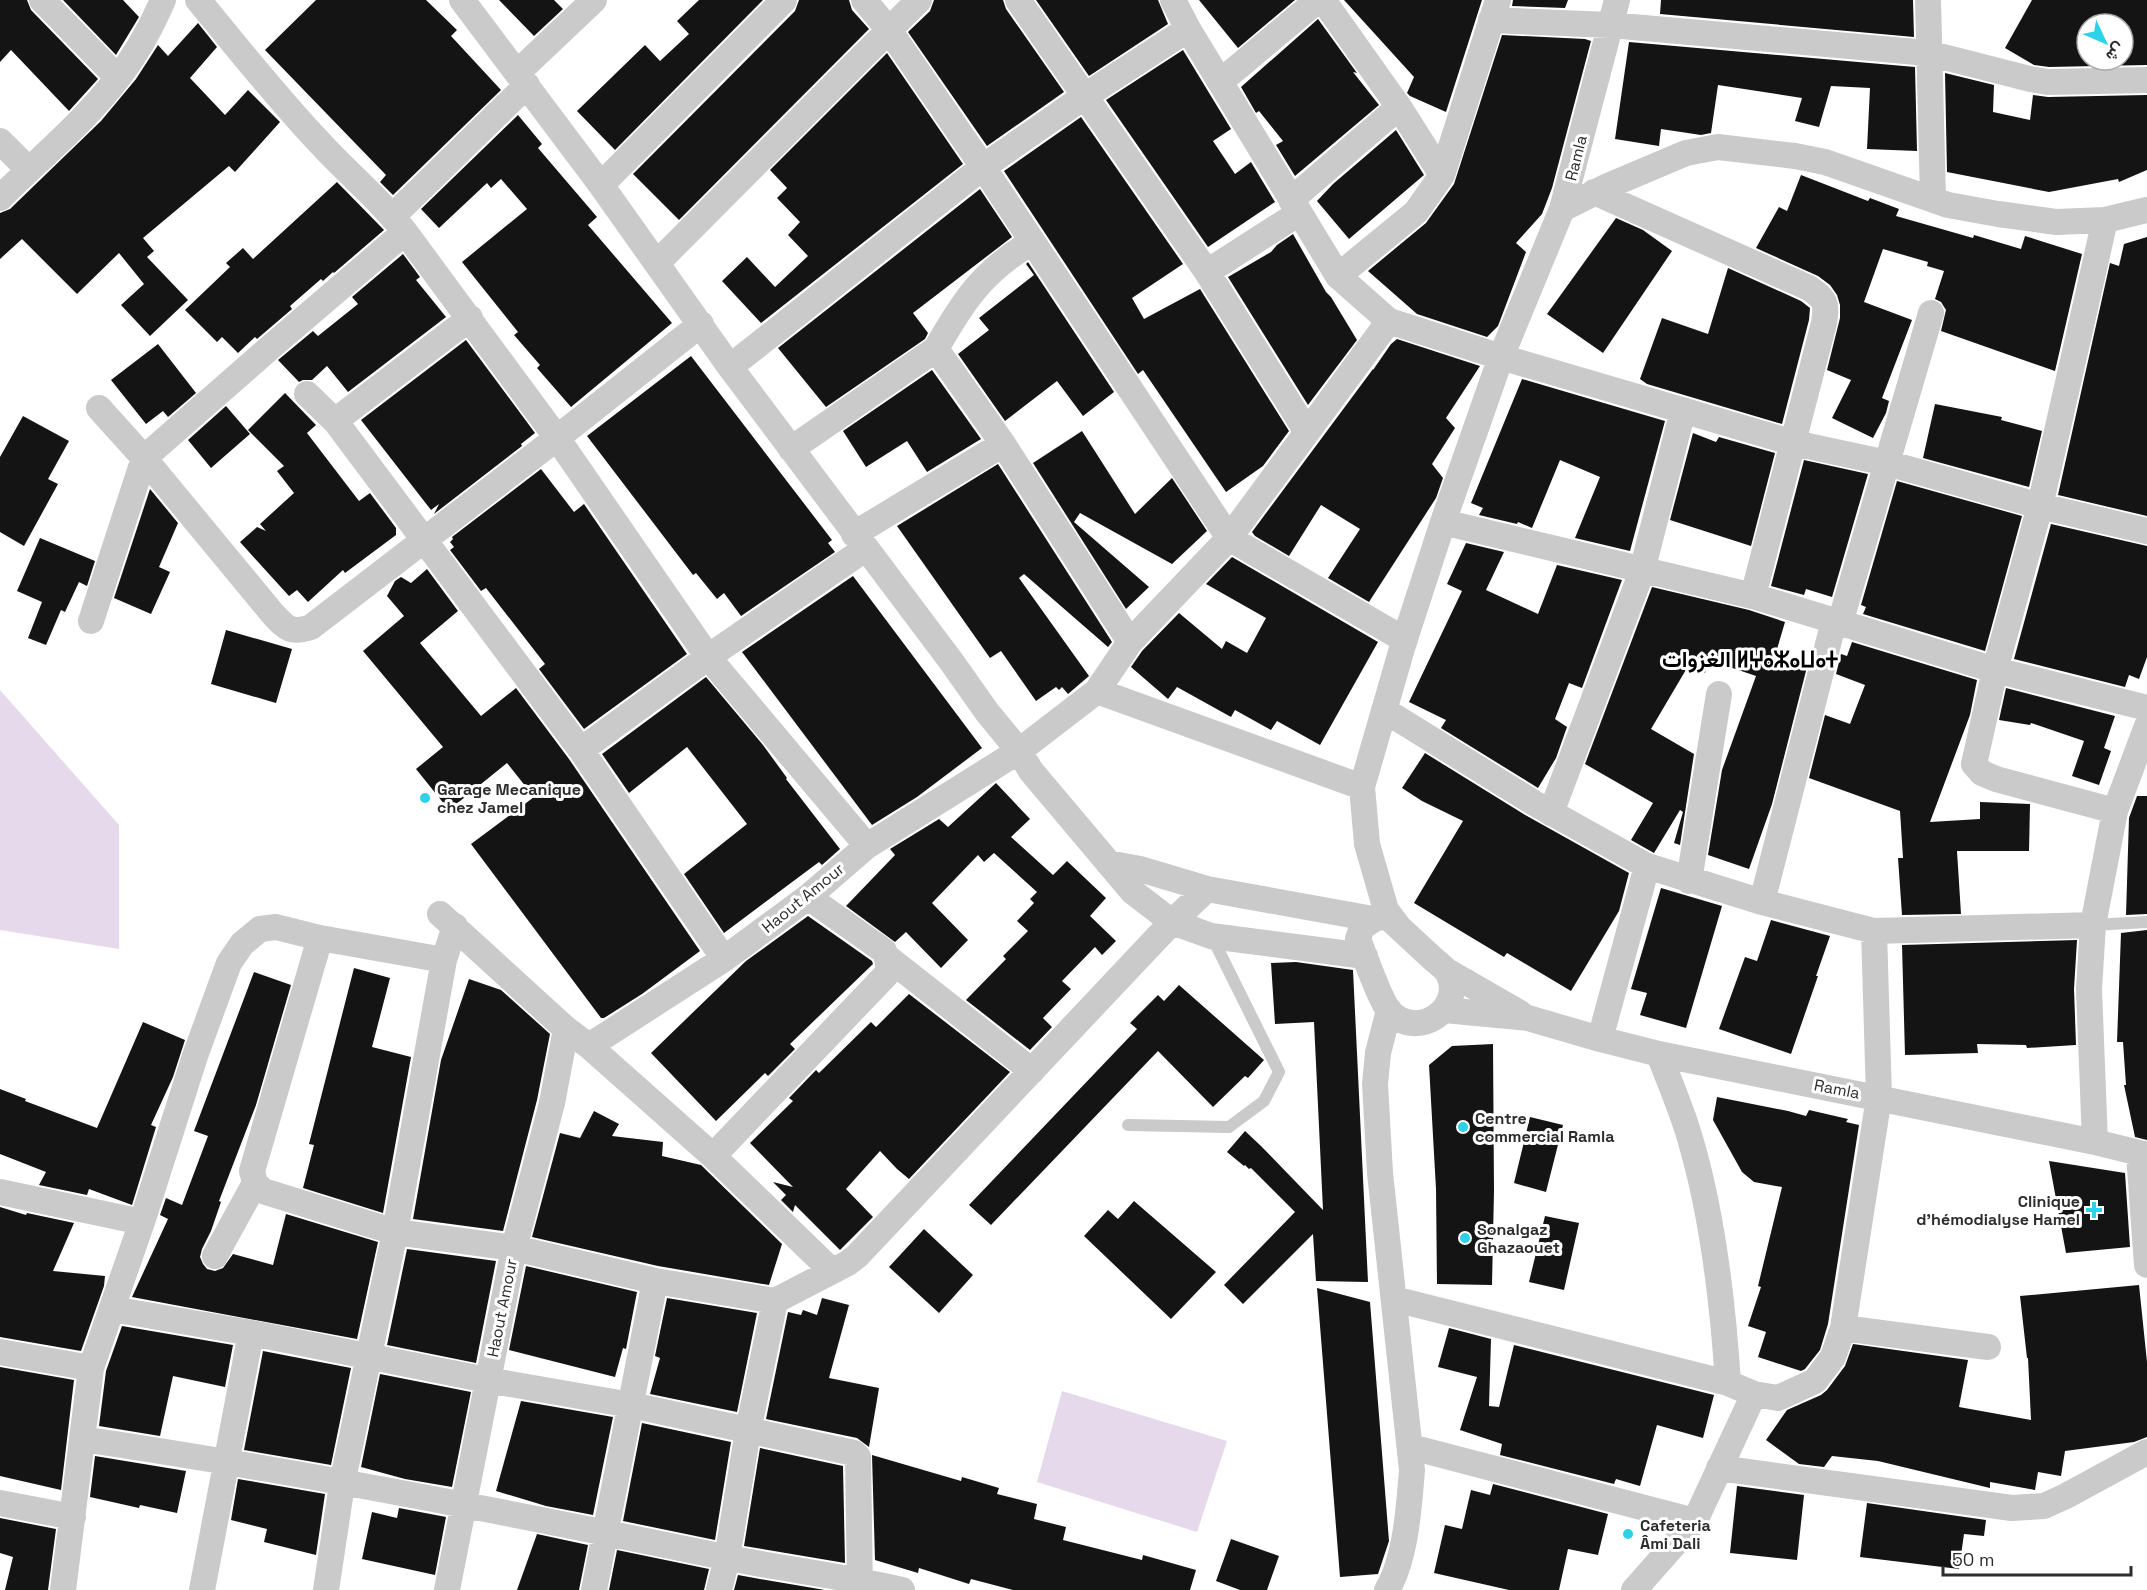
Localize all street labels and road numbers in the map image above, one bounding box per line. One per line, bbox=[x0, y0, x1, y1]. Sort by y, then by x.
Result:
street label: Ramla bbox=[1560, 133, 1592, 183]
street label: Haout Amour bbox=[758, 858, 848, 938]
street label: Ramla bbox=[1812, 1074, 1862, 1104]
street label: Haout Amour bbox=[482, 1257, 522, 1359]

